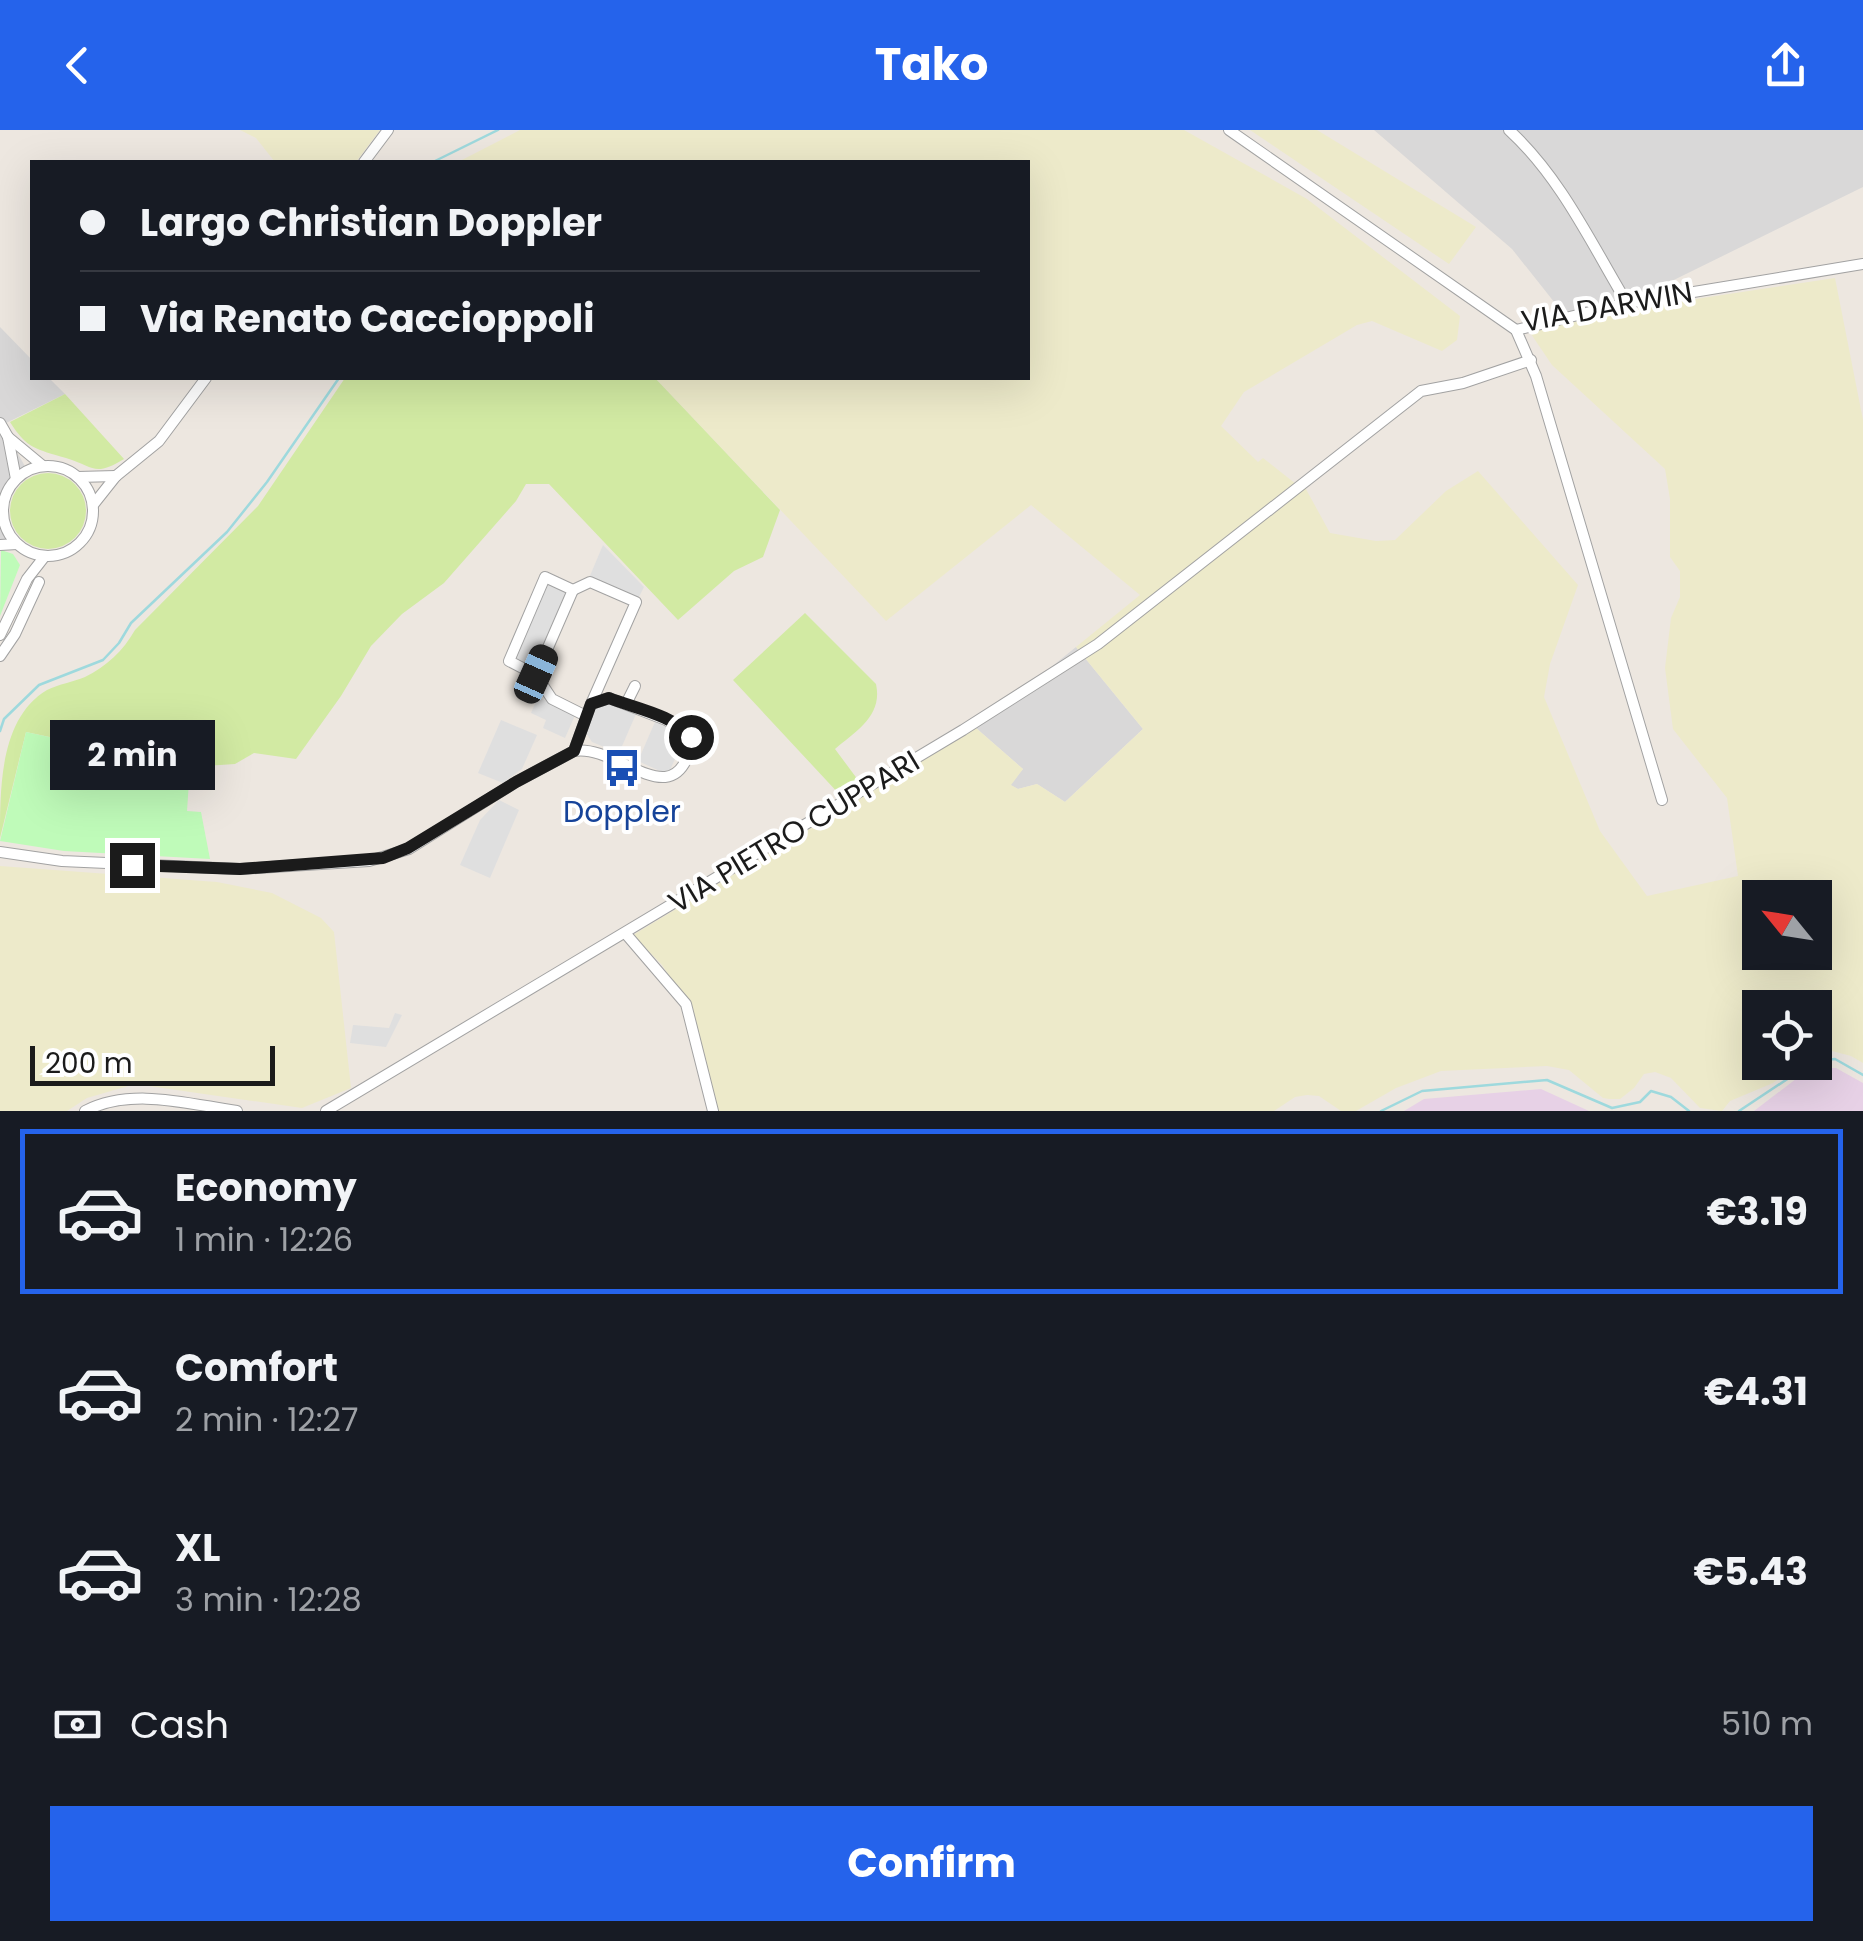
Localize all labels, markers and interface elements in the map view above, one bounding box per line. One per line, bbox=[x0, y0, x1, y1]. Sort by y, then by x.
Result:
text: Tako bbox=[875, 33, 988, 96]
icon: back bbox=[50, 38, 105, 93]
icon: share bbox=[1758, 38, 1813, 93]
text: Largo Christian Doppler bbox=[140, 196, 602, 249]
street label: VIA DARWIN bbox=[1518, 270, 1696, 343]
text: Via Renato Caccioppoli bbox=[140, 292, 594, 345]
car bbox=[510, 640, 562, 708]
route start bbox=[669, 715, 714, 760]
callout: 2 min bbox=[49, 720, 214, 790]
text: 2 min bbox=[88, 732, 177, 777]
street label: VIA PIETRO CUPPARI bbox=[660, 739, 927, 924]
bus stop icon: Doppler bbox=[601, 747, 643, 789]
place label: Doppler bbox=[563, 790, 681, 833]
route end bbox=[110, 843, 155, 888]
north arrow bbox=[1742, 880, 1832, 970]
map controls bbox=[1742, 880, 1832, 1080]
button: locate bbox=[1742, 990, 1832, 1080]
scale bar bbox=[30, 1041, 275, 1086]
text: 200 m bbox=[45, 1044, 133, 1083]
text: Economy bbox=[175, 1161, 357, 1214]
icon: car bbox=[55, 1167, 145, 1257]
text: €3.19 bbox=[1706, 1185, 1808, 1238]
text: 1 min · 12:26 bbox=[175, 1217, 353, 1262]
text: Comfort bbox=[175, 1341, 338, 1394]
icon: car bbox=[55, 1347, 145, 1437]
text: €4.31 bbox=[1704, 1365, 1808, 1418]
text: 2 min · 12:27 bbox=[175, 1397, 358, 1442]
text: XL bbox=[175, 1521, 220, 1574]
icon: car bbox=[55, 1527, 145, 1617]
text: €5.43 bbox=[1694, 1545, 1808, 1598]
text: 3 min · 12:28 bbox=[175, 1577, 362, 1622]
icon: cash bbox=[50, 1697, 105, 1752]
text: Cash bbox=[130, 1698, 229, 1751]
text: 510 m bbox=[1721, 1701, 1813, 1746]
button: Confirm bbox=[50, 1806, 1813, 1921]

